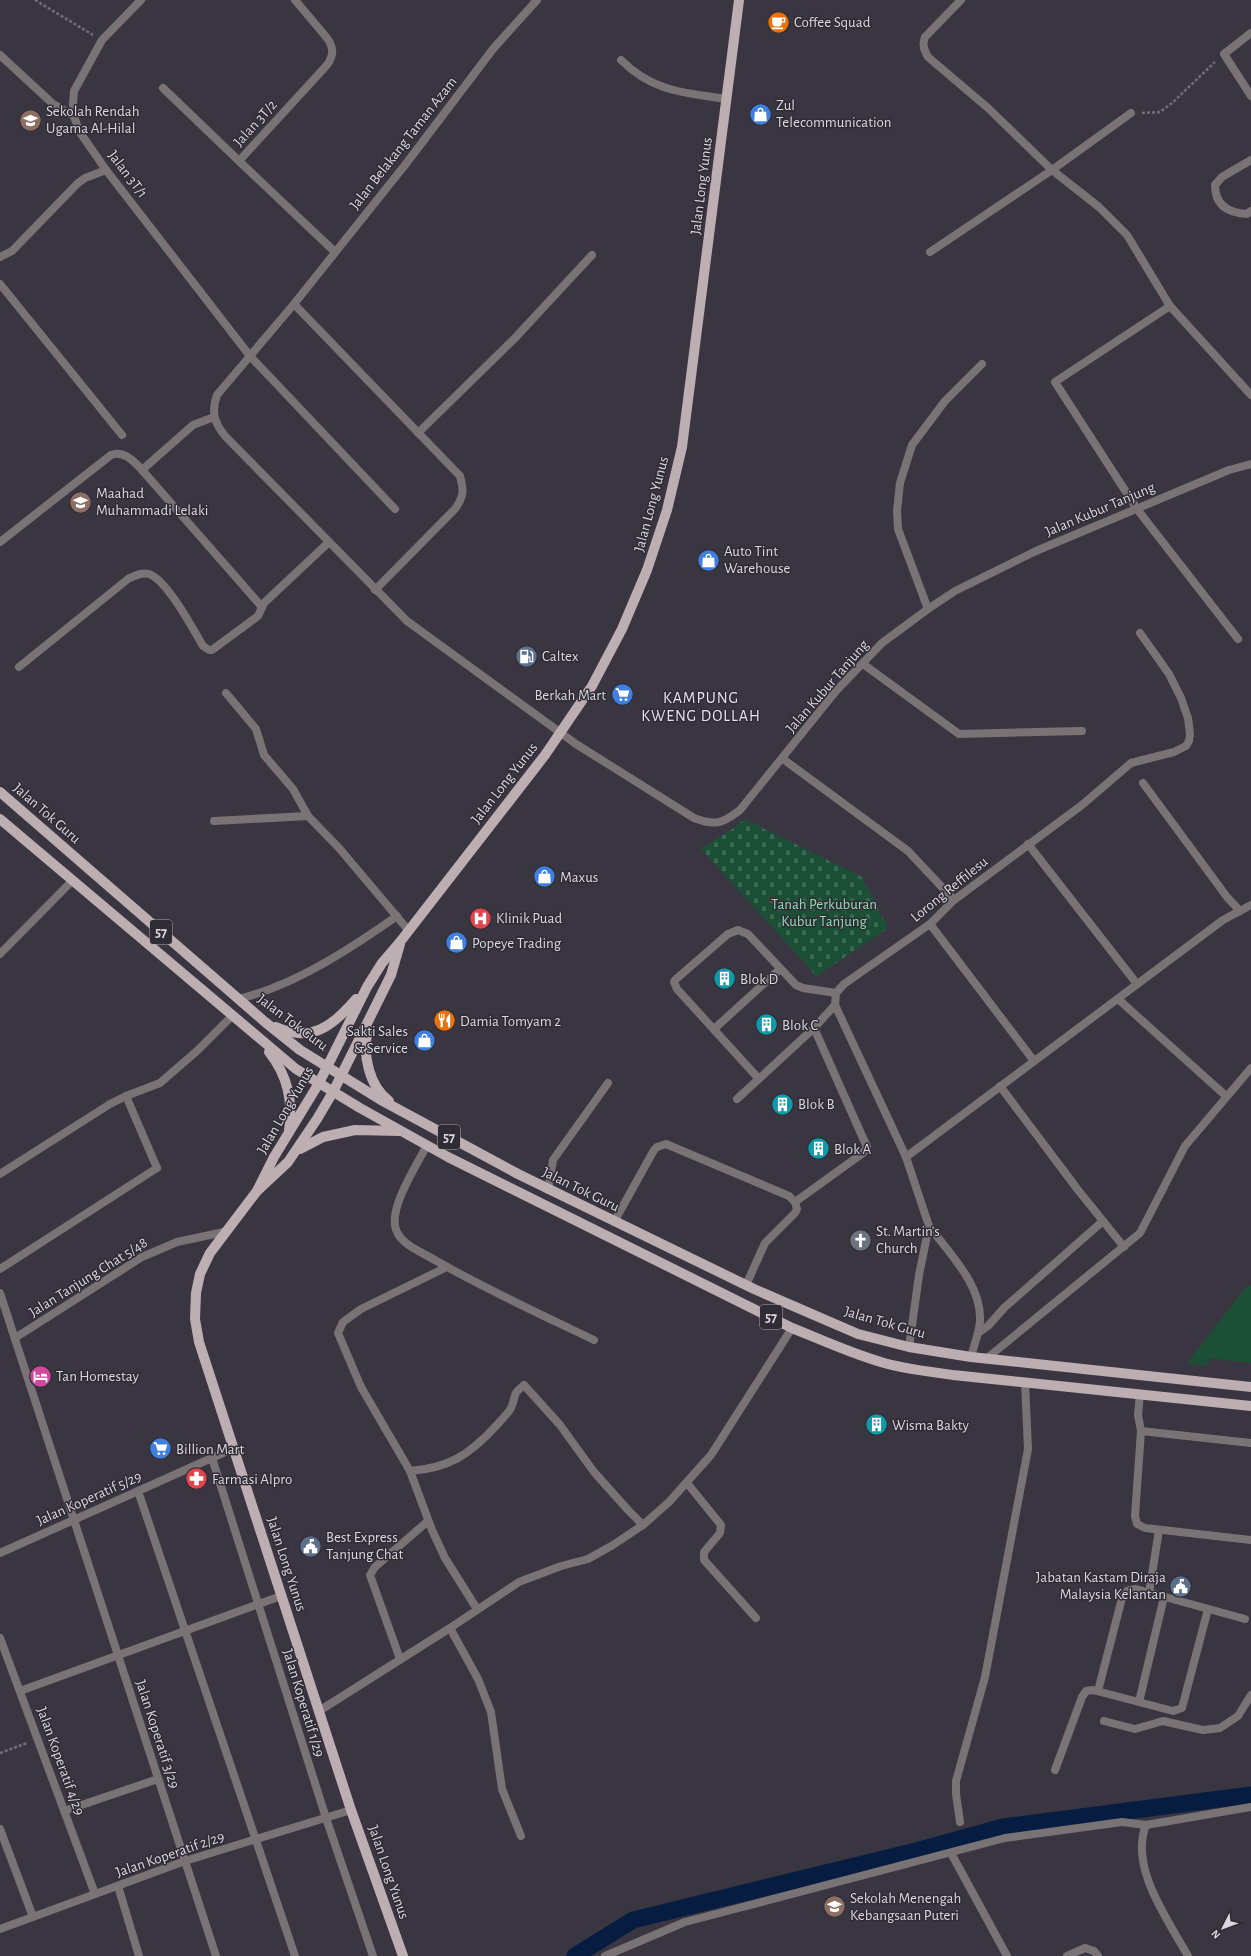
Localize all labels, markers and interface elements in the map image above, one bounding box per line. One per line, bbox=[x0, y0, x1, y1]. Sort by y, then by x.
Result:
cafe icon: Coffee Squad bbox=[766, 9, 792, 35]
place label: Coffee Squad bbox=[794, 15, 871, 30]
street label: Jalan Belakang Taman Azam bbox=[347, 74, 460, 213]
street label: Jalan 3T/2 bbox=[231, 97, 280, 149]
place label: Zul Telecommunication bbox=[776, 98, 892, 130]
shop icon: Zul Telecommunication bbox=[747, 101, 773, 127]
place label: Sekolah Rendah Ugama Al-Hilal bbox=[46, 104, 140, 136]
school or university icon: Sekolah Rendah Ugama Al-Hilal bbox=[17, 107, 43, 133]
street label: Jalan Long Yunus bbox=[688, 136, 715, 236]
street label: Jalan 3T/1 bbox=[105, 148, 150, 201]
street label: Jalan Long Yunus bbox=[632, 455, 671, 553]
street label: Jalan Kubur Tanjung bbox=[1043, 479, 1158, 539]
place label: Maahad Muhammadi Lelaki bbox=[96, 486, 208, 518]
school or university icon: Maahad Muhammadi Lelaki bbox=[68, 489, 94, 515]
place label: Auto Tint Warehouse bbox=[724, 544, 790, 576]
shop icon: Auto Tint Warehouse bbox=[696, 547, 722, 573]
street label: Jalan Kubur Tanjung bbox=[783, 637, 872, 736]
fuel station icon: Caltex bbox=[513, 643, 539, 669]
place label: Caltex bbox=[542, 649, 579, 664]
supermarket icon: Berkah Mart bbox=[609, 682, 635, 708]
place label: Berkah Mart bbox=[534, 688, 606, 703]
district label: KAMPUNG KWENG DOLLAH bbox=[641, 690, 761, 724]
street label: Jalan Long Yunus bbox=[468, 740, 541, 827]
street label: Jalan Tok Guru bbox=[10, 780, 83, 847]
street label: Lorong Reffilesu bbox=[908, 854, 991, 925]
shop icon: Maxus bbox=[531, 864, 557, 890]
place label: Maxus bbox=[560, 870, 598, 885]
park label: Tanah Perkuburan Kubur Tanjung bbox=[771, 897, 877, 929]
hospital icon: Klinik Puad bbox=[467, 905, 493, 931]
place label: Klinik Puad bbox=[496, 911, 562, 926]
road number: 57 bbox=[150, 920, 172, 944]
shop icon: Popeye Trading bbox=[444, 930, 470, 956]
place label: Popeye Trading bbox=[472, 936, 562, 951]
building icon: Blok D bbox=[712, 966, 738, 992]
place label: Blok D bbox=[740, 972, 778, 987]
street label: Jalan Tok Guru bbox=[255, 991, 331, 1054]
restaurant icon: Damia Tomyam 2 bbox=[431, 1008, 457, 1034]
building icon: Blok C bbox=[753, 1012, 779, 1038]
place label: Damia Tomyam 2 bbox=[460, 1014, 561, 1029]
place label: Blok C bbox=[782, 1018, 818, 1033]
place label: Sakti Sales & Service bbox=[347, 1024, 408, 1056]
shop icon: Sakti Sales & Service bbox=[411, 1027, 437, 1053]
street label: Jalan Long Yunus bbox=[254, 1064, 316, 1157]
building icon: Blok B bbox=[769, 1091, 795, 1117]
place label: Blok B bbox=[798, 1097, 835, 1112]
road number: 57 bbox=[438, 1125, 460, 1149]
building icon: Blok A bbox=[806, 1136, 832, 1162]
place label: Blok A bbox=[834, 1142, 871, 1157]
street label: Jalan Tok Guru bbox=[540, 1164, 622, 1215]
place label: St. Martin's Church bbox=[876, 1224, 940, 1256]
church icon: St. Martin's Church bbox=[848, 1227, 874, 1253]
street label: Jalan Tanjung Chat 5/48 bbox=[26, 1235, 150, 1320]
street label: Jalan Tok Guru bbox=[843, 1304, 928, 1341]
road number: 57 bbox=[760, 1305, 782, 1329]
hotel icon: Tan Homestay bbox=[28, 1363, 54, 1389]
place label: Tan Homestay bbox=[56, 1369, 140, 1384]
building icon: Wisma Bakty bbox=[863, 1412, 889, 1438]
place label: Wisma Bakty bbox=[892, 1418, 970, 1433]
supermarket icon: Billion Mart bbox=[147, 1436, 173, 1462]
place label: Billion Mart bbox=[176, 1442, 244, 1457]
pharmacy icon: Farmasi Alpro bbox=[183, 1466, 209, 1492]
street label: Jalan Koperatif 5/29 bbox=[34, 1469, 144, 1528]
place label: Farmasi Alpro bbox=[212, 1472, 292, 1487]
street label: Jalan Long Yunus bbox=[264, 1515, 309, 1613]
place label: Best Express Tanjung Chat bbox=[326, 1530, 403, 1562]
public building icon: Best Express Tanjung Chat bbox=[297, 1533, 323, 1559]
place label: Jabatan Kastam Diraja Malaysia Kelantan bbox=[1036, 1570, 1166, 1602]
public building icon: Jabatan Kastam Diraja Malaysia Kelantan bbox=[1168, 1573, 1194, 1599]
street label: Jalan Koperatif 1/29 bbox=[280, 1647, 327, 1759]
street label: Jalan Koperatif 3/29 bbox=[133, 1678, 182, 1790]
street label: Jalan Koperatif 4/29 bbox=[34, 1705, 87, 1817]
street label: Jalan Long Yunus bbox=[365, 1823, 412, 1921]
street label: Jalan Koperatif 2/29 bbox=[114, 1829, 226, 1880]
place label: Sekolah Menengah Kebangsaan Puteri bbox=[850, 1891, 961, 1923]
school or university icon: Sekolah Menengah Kebangsaan Puteri bbox=[822, 1894, 848, 1920]
north arrow bbox=[1203, 1908, 1243, 1948]
text: N bbox=[1209, 1928, 1223, 1941]

